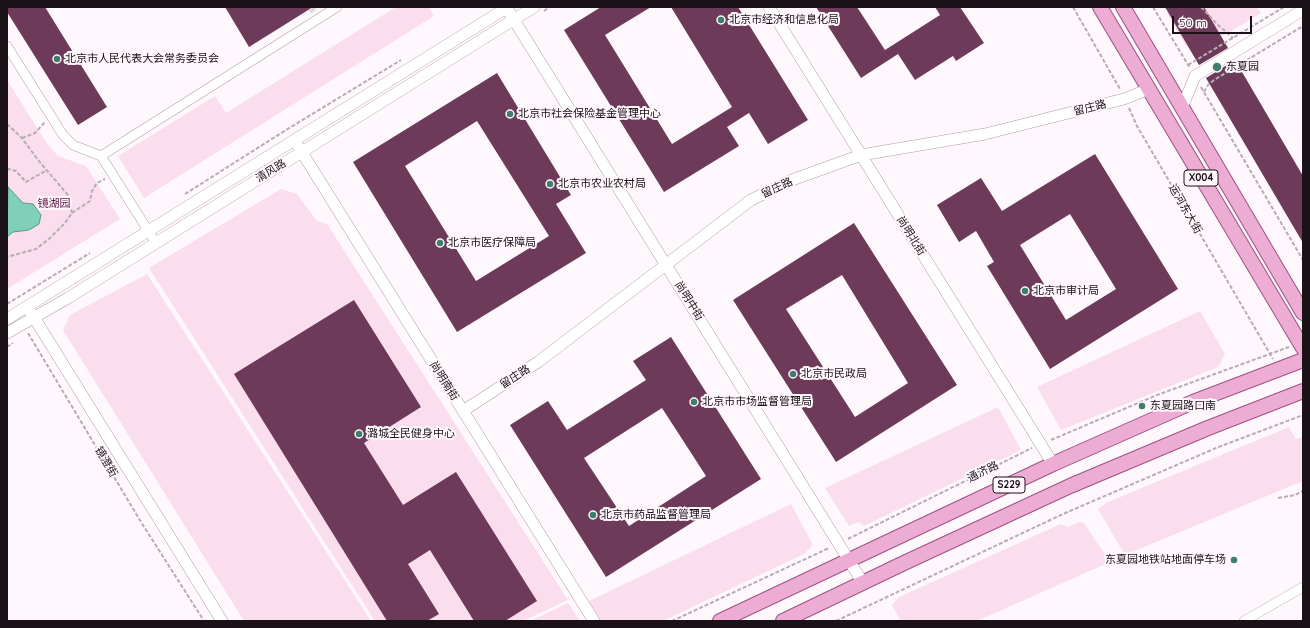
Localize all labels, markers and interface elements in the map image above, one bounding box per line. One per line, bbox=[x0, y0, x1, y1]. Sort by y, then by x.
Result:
scale bar bbox=[1174, 8, 1254, 34]
place label: 北京市经济和信息化局 bbox=[729, 13, 839, 27]
marker: 北京市经济和信息化局 bbox=[716, 15, 726, 25]
text: 50 m bbox=[1179, 15, 1207, 30]
place label: 北京市人民代表大会常务委员会 bbox=[65, 52, 219, 66]
marker: 北京市人民代表大会常务委员会 bbox=[52, 54, 62, 64]
place label: 东夏园 bbox=[1226, 60, 1259, 74]
marker: 东夏园 bbox=[1211, 61, 1223, 73]
street label: 留庄路 bbox=[1072, 98, 1108, 118]
place label: 北京市社会保险基金管理中心 bbox=[518, 107, 661, 121]
marker: 北京市社会保险基金管理中心 bbox=[505, 109, 515, 119]
street label: 清风路 bbox=[254, 157, 288, 185]
road number: X004 bbox=[1184, 170, 1218, 186]
street label: 留庄路 bbox=[759, 175, 795, 201]
place label: 北京市农业农村局 bbox=[558, 177, 646, 191]
marker: 北京市农业农村局 bbox=[545, 179, 555, 189]
street label: 运河东大街 bbox=[1166, 182, 1204, 236]
park label: 镜湖园 bbox=[38, 197, 70, 211]
street label: 尚明北街 bbox=[894, 214, 928, 258]
place label: 北京市医疗保障局 bbox=[448, 236, 536, 250]
marker: 北京市医疗保障局 bbox=[435, 238, 445, 248]
street label: 尚明中街 bbox=[672, 279, 706, 323]
place label: 北京市审计局 bbox=[1033, 284, 1099, 298]
marker: 北京市审计局 bbox=[1020, 286, 1030, 296]
street label: 尚明南街 bbox=[427, 359, 461, 403]
street label: 留庄路 bbox=[498, 362, 532, 392]
place label: 北京市民政局 bbox=[801, 367, 867, 381]
marker: 北京市民政局 bbox=[788, 369, 798, 379]
place label: 北京市市场监督管理局 bbox=[702, 395, 812, 409]
marker: 北京市市场监督管理局 bbox=[689, 397, 699, 407]
place label: 东夏园路口南 bbox=[1150, 399, 1216, 413]
marker: 东夏园路口南 bbox=[1137, 401, 1147, 411]
place label: 潞城全民健身中心 bbox=[367, 427, 455, 441]
marker: 潞城全民健身中心 bbox=[354, 429, 364, 439]
street label: 镜澄街 bbox=[92, 444, 120, 480]
street label: 通济路 bbox=[965, 459, 1001, 485]
road number: S229 bbox=[993, 477, 1025, 493]
place label: 北京市药品监督管理局 bbox=[601, 508, 711, 522]
marker: 北京市药品监督管理局 bbox=[588, 510, 598, 520]
place label: 东夏园地铁站地面停车场 bbox=[1105, 553, 1226, 567]
marker: 东夏园地铁站地面停车场 bbox=[1229, 555, 1239, 565]

